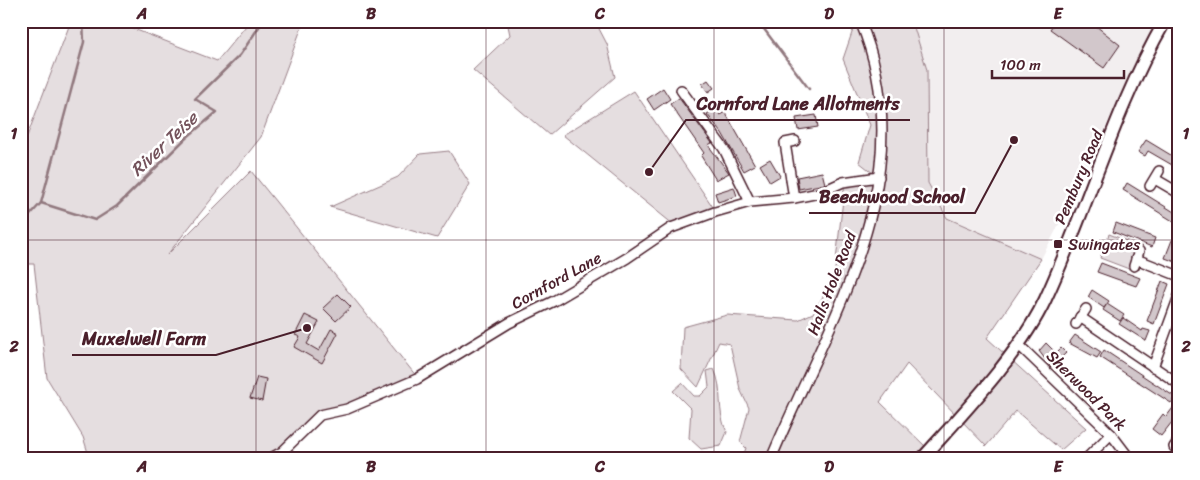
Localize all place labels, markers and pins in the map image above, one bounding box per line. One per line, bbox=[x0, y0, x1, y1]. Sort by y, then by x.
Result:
callout: Cornford Lane Allotments bbox=[686, 87, 910, 120]
callout: Beechwood School bbox=[809, 180, 975, 213]
place label: Swingates bbox=[1068, 230, 1141, 259]
marker: Swingates bbox=[1052, 238, 1064, 250]
callout: Muxelwell Farm bbox=[72, 322, 216, 355]

